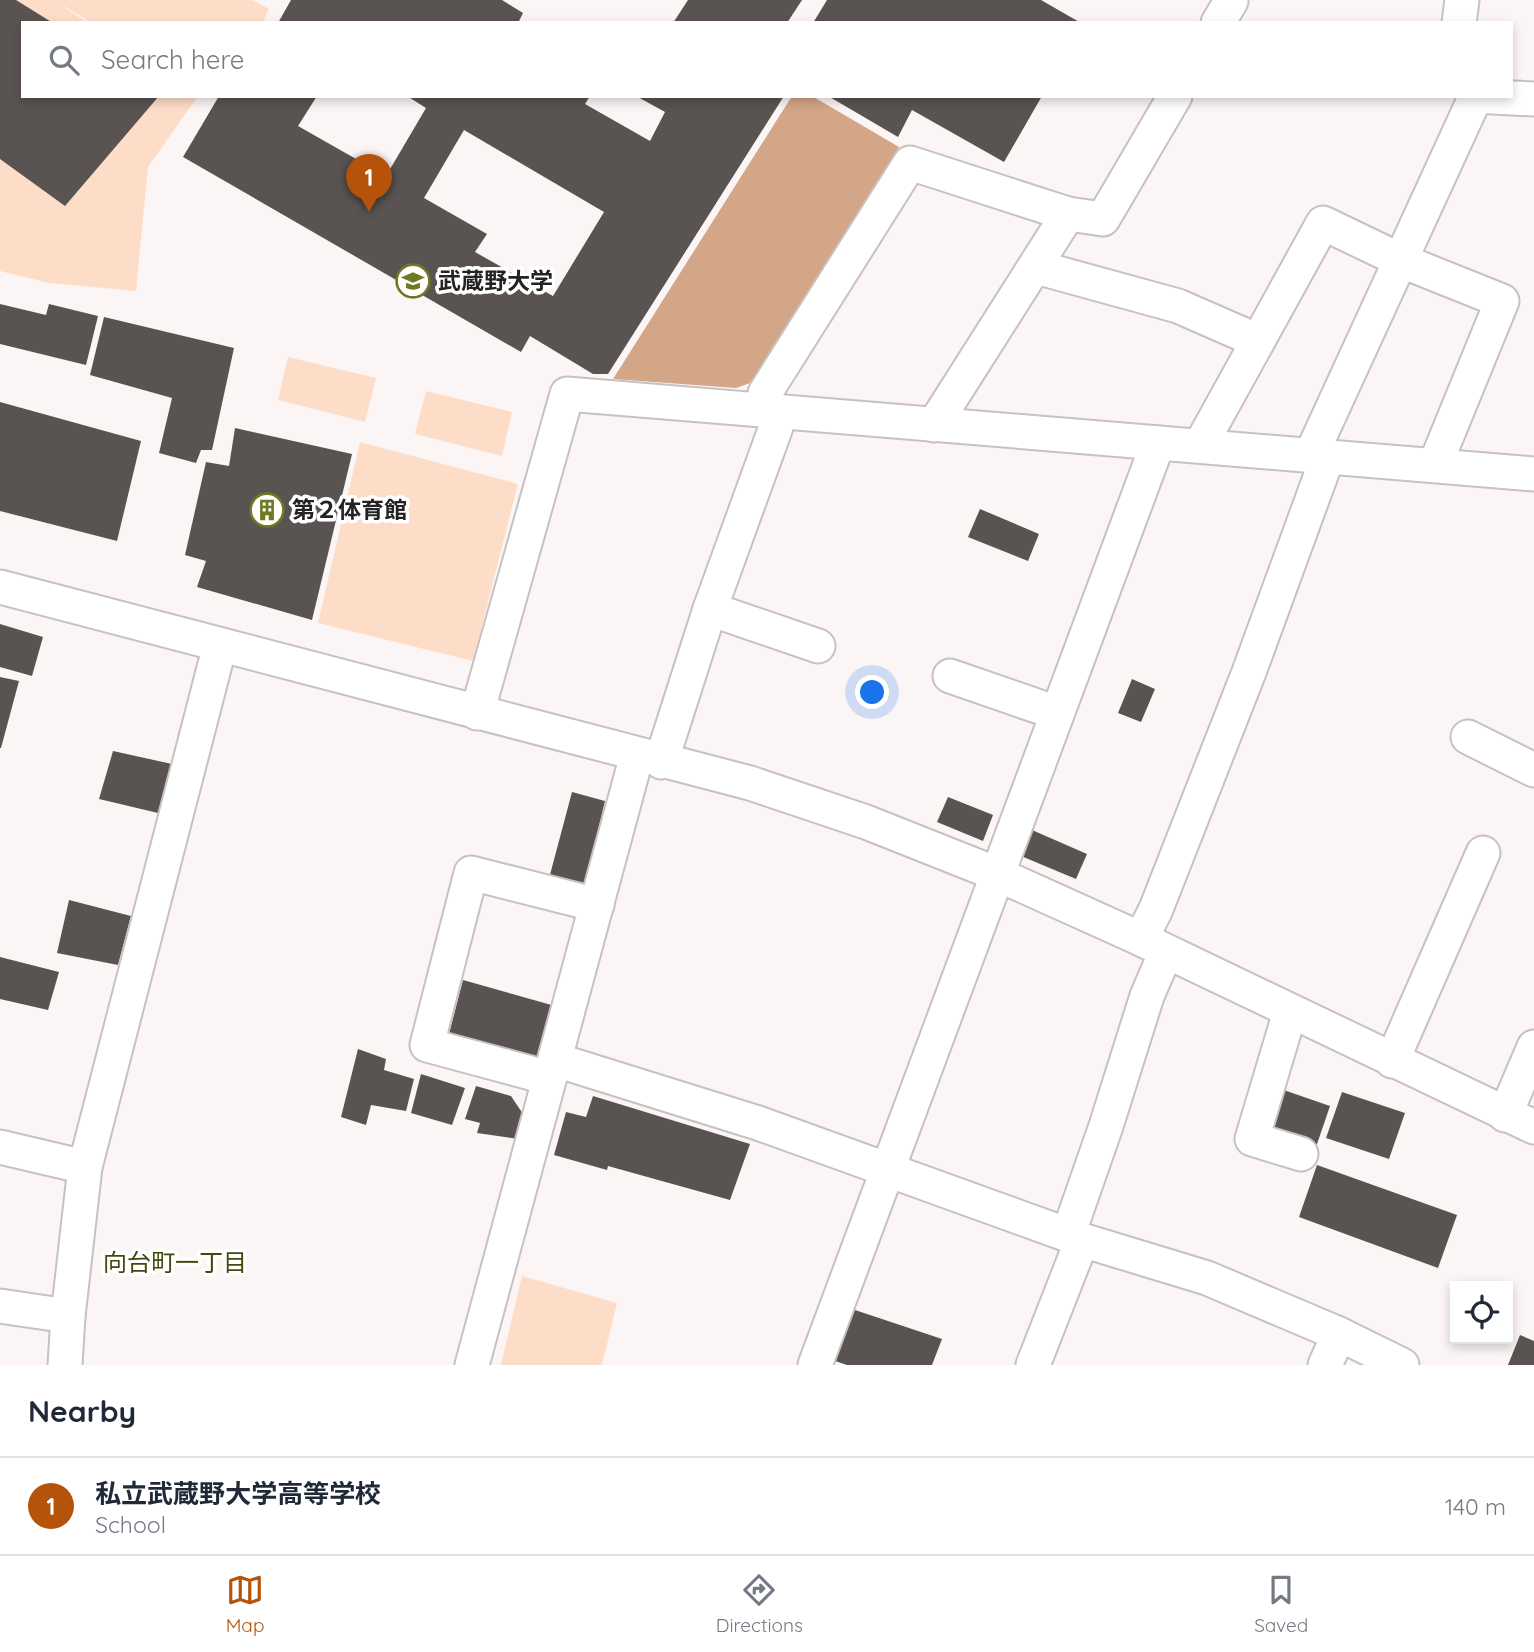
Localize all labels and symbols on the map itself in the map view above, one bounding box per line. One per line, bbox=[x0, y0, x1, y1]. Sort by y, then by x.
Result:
pin: 1 bbox=[346, 154, 392, 212]
school or university icon: 武蔵野大学 bbox=[394, 262, 432, 300]
place label: 武蔵野大学 bbox=[438, 266, 553, 295]
building icon: 第２体育館 bbox=[248, 491, 286, 529]
place label: 第２体育館 bbox=[292, 495, 407, 524]
your location bbox=[855, 675, 889, 709]
district label: 向台町一丁目 bbox=[103, 1247, 247, 1277]

